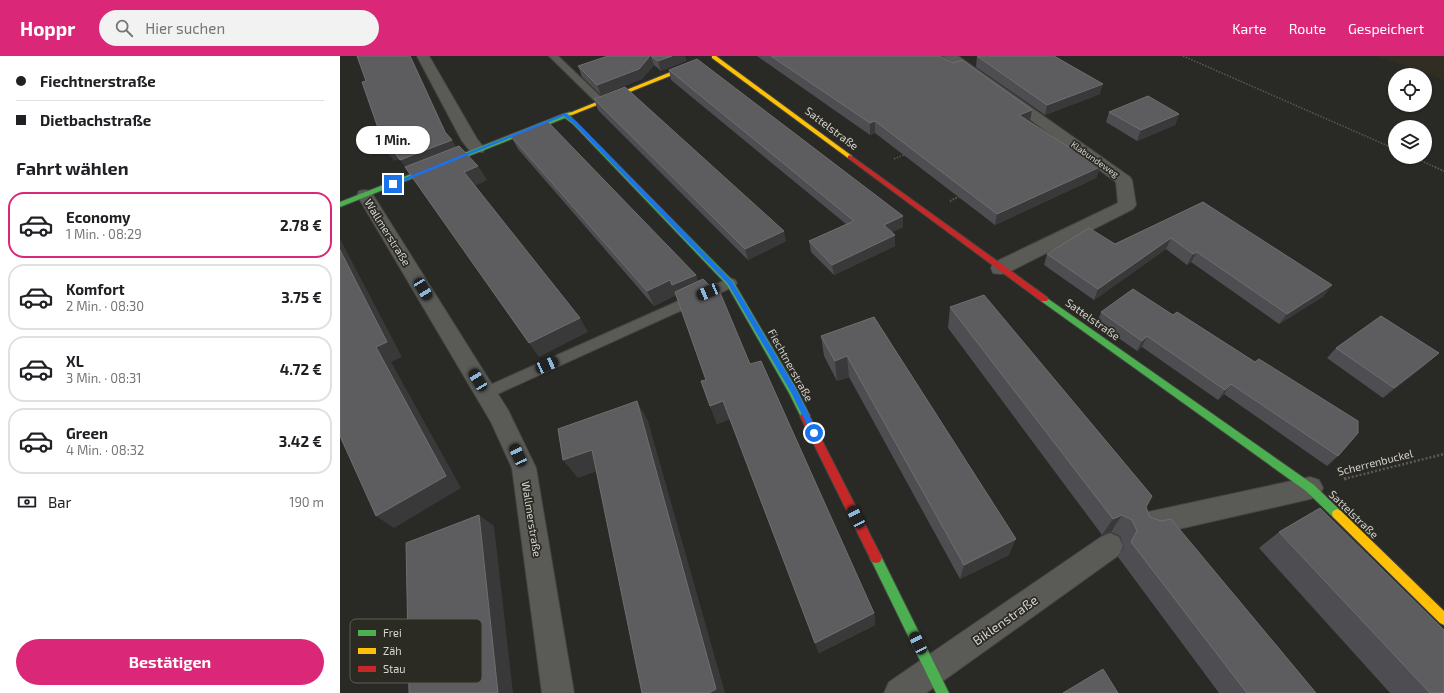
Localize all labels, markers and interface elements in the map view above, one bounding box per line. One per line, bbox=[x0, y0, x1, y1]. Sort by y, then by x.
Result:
search box bbox=[99, 10, 379, 46]
text: Hoppr bbox=[20, 17, 75, 40]
icon: search bbox=[113, 17, 135, 39]
text: Hier suchen bbox=[145, 19, 225, 37]
text: Karte bbox=[1232, 20, 1267, 37]
text: Route bbox=[1289, 20, 1326, 37]
text: Gespeichert bbox=[1348, 20, 1424, 37]
map controls bbox=[1388, 68, 1432, 164]
button: locate bbox=[1388, 68, 1432, 112]
text: Fiechtnerstraße bbox=[40, 72, 156, 90]
street label: Sattelstraße bbox=[803, 104, 861, 152]
text: Dietbachstraße bbox=[40, 111, 151, 129]
button: layers bbox=[1388, 120, 1432, 164]
callout: 1 Min. bbox=[356, 126, 430, 154]
text: 1 Min. bbox=[376, 132, 410, 148]
street label: Klabundeweg bbox=[1069, 139, 1121, 179]
text: Fahrt wählen bbox=[16, 157, 129, 179]
route end bbox=[384, 175, 402, 193]
street label: Wallmerstraße bbox=[362, 196, 414, 268]
icon: car bbox=[18, 207, 54, 243]
text: Economy bbox=[66, 208, 131, 226]
text: 2.78 € bbox=[280, 216, 322, 234]
text: 1 Min. · 08:29 bbox=[66, 226, 142, 242]
car bbox=[412, 276, 434, 302]
icon: car bbox=[18, 279, 54, 315]
text: Komfort bbox=[66, 280, 125, 298]
car bbox=[695, 282, 721, 302]
text: 3.75 € bbox=[281, 288, 322, 306]
street label: Sattelstraße bbox=[1063, 296, 1123, 343]
text: 2 Min. · 08:30 bbox=[66, 298, 144, 314]
street label: Fiechtnerstraße bbox=[766, 327, 816, 404]
icon: car bbox=[18, 351, 54, 387]
text: XL bbox=[66, 352, 84, 370]
car bbox=[534, 355, 560, 375]
text: 4.72 € bbox=[280, 360, 322, 378]
car bbox=[467, 367, 489, 393]
text: 3 Min. · 08:31 bbox=[66, 370, 141, 386]
icon: car bbox=[18, 423, 54, 459]
text: Green bbox=[66, 424, 108, 442]
route start bbox=[805, 424, 823, 442]
text: 3.42 € bbox=[279, 432, 322, 450]
text: 4 Min. · 08:32 bbox=[66, 442, 144, 458]
car bbox=[507, 442, 529, 468]
street label: Scherrenbuckel bbox=[1336, 446, 1415, 478]
street label: Wallmerstraße bbox=[520, 480, 544, 558]
street label: Sattelstraße bbox=[1327, 487, 1381, 541]
icon: cash bbox=[16, 491, 38, 513]
text: Bar bbox=[48, 493, 72, 511]
text: 190 m bbox=[289, 494, 324, 510]
car bbox=[845, 504, 867, 530]
street label: Biklenstraße bbox=[969, 592, 1041, 648]
legend bbox=[350, 619, 482, 683]
text: Frei bbox=[383, 626, 402, 639]
car bbox=[907, 630, 929, 656]
button: Bestätigen bbox=[16, 639, 324, 685]
text: Zäh bbox=[383, 644, 402, 657]
text: Stau bbox=[383, 662, 406, 675]

